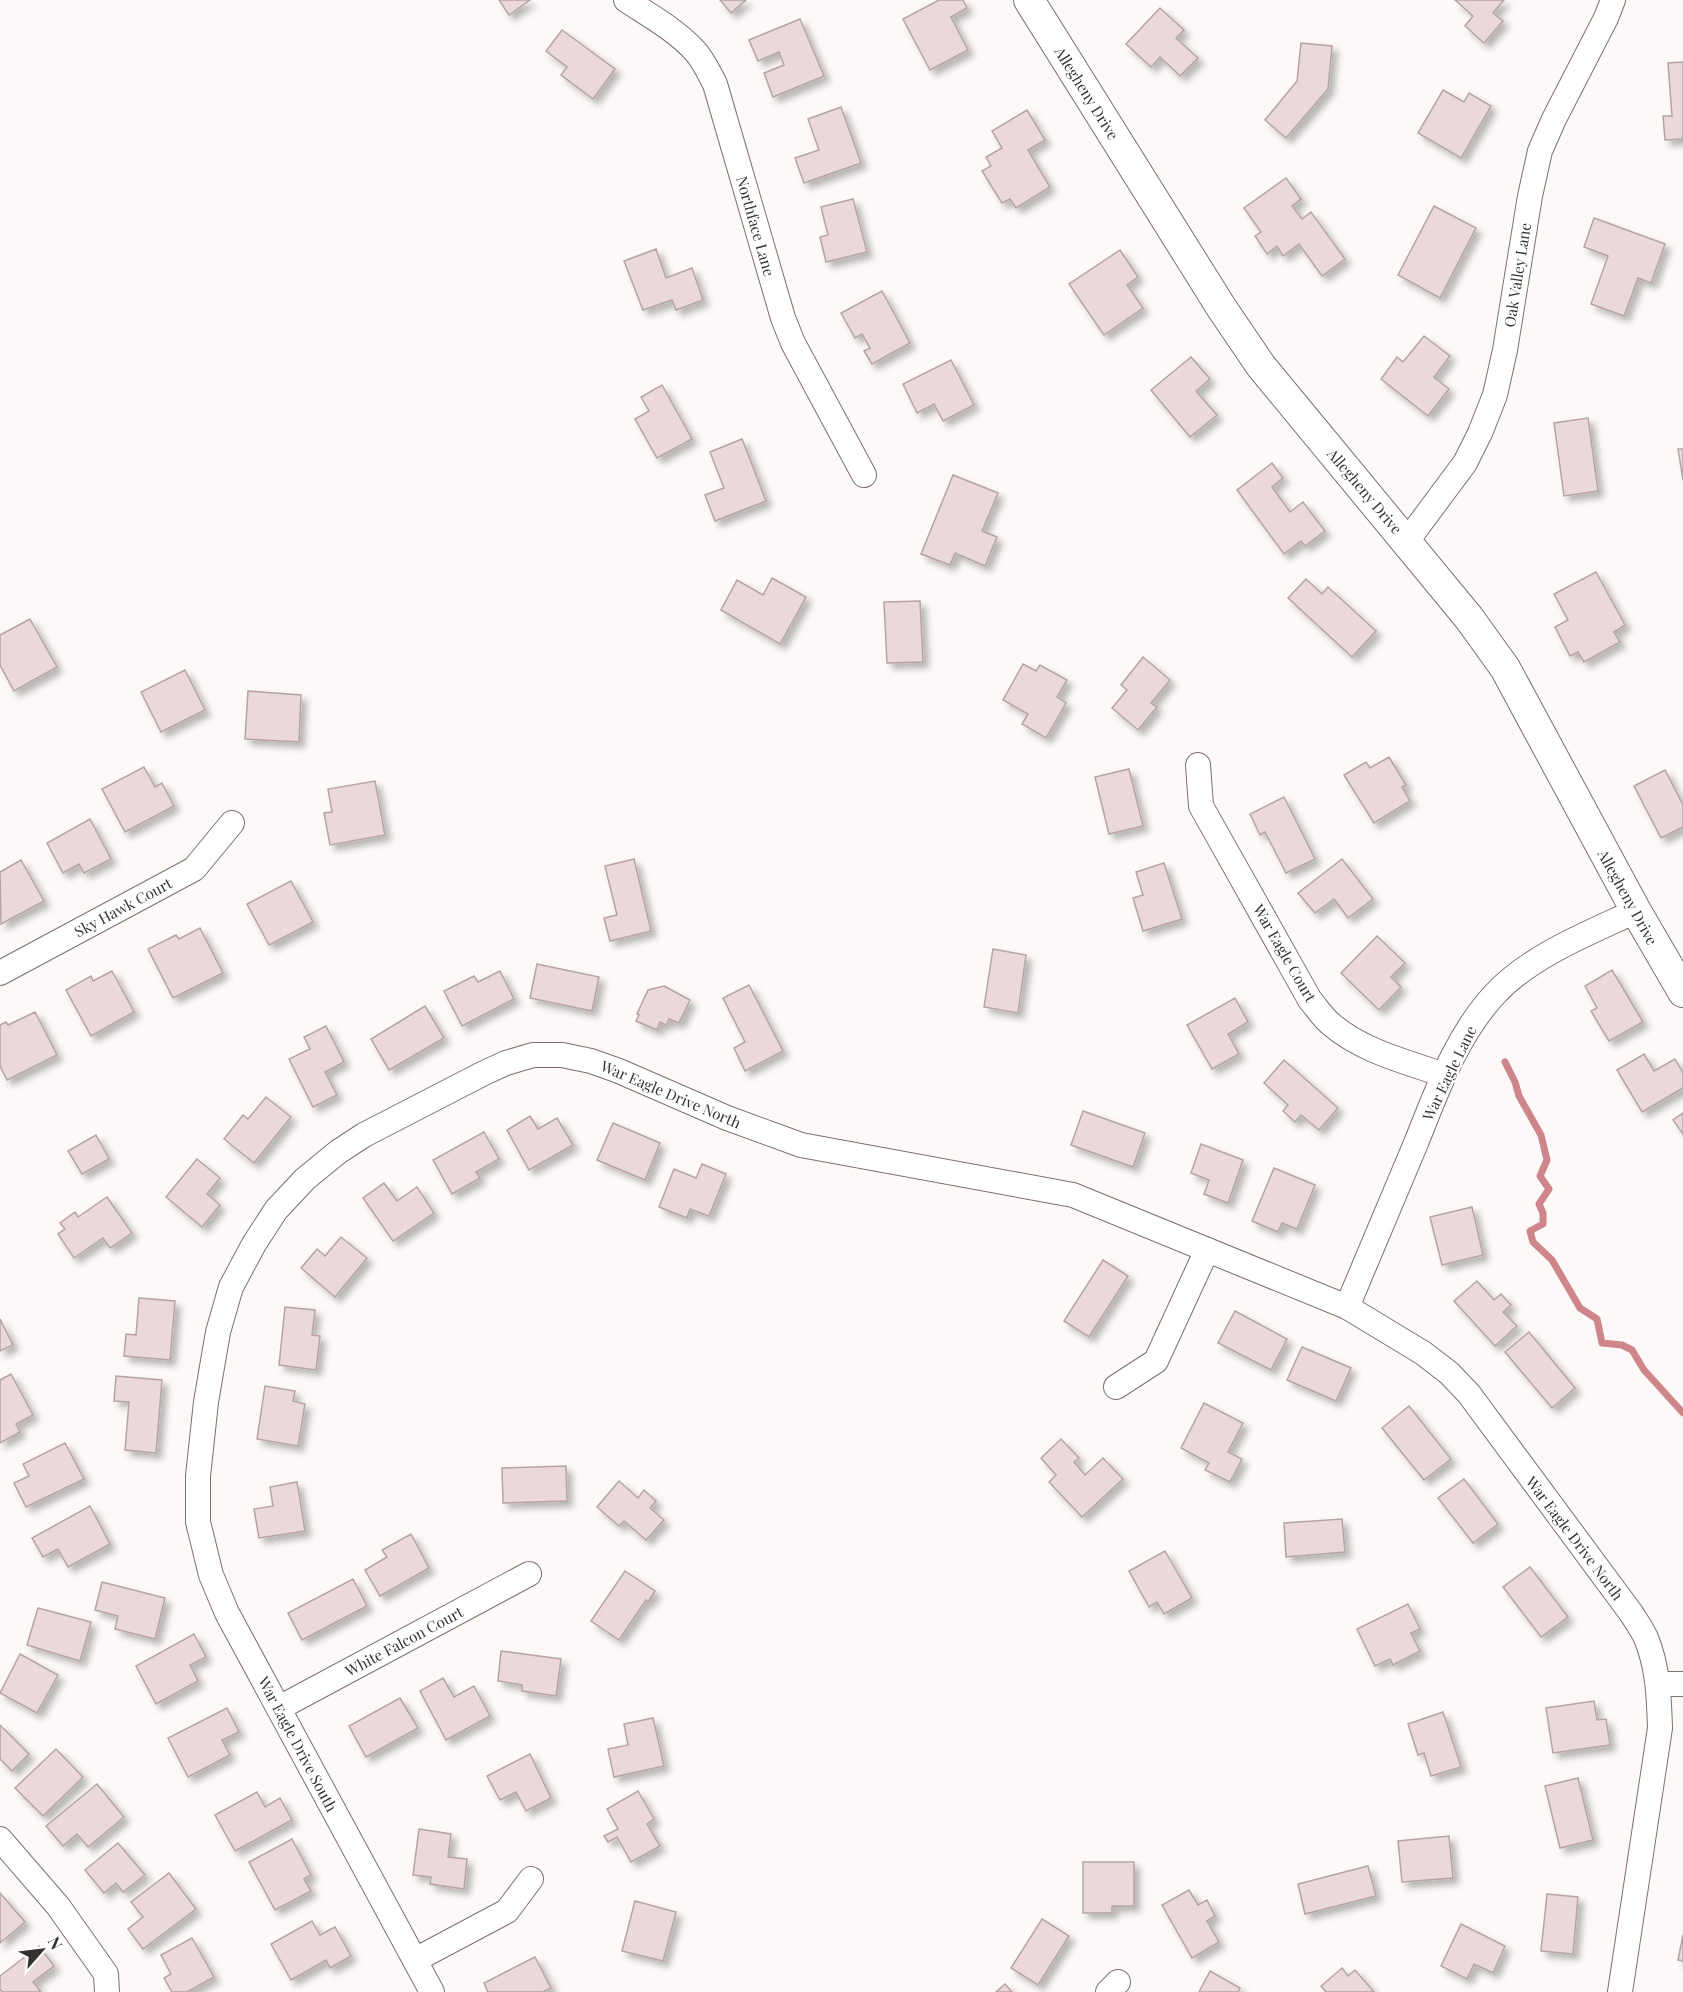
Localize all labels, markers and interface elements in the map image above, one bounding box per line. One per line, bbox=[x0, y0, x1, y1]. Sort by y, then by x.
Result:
street label: Allegheny Drive bbox=[1050, 42, 1124, 143]
street label: Northface Lane bbox=[732, 174, 780, 278]
street label: Oak Valley Lane bbox=[1499, 221, 1535, 329]
street label: Allegheny Drive bbox=[1323, 443, 1407, 538]
street label: Allegheny Drive bbox=[1593, 845, 1662, 948]
street label: Sky Hawk Court bbox=[71, 872, 176, 941]
street label: War Eagle Court bbox=[1248, 900, 1321, 1006]
street label: War Eagle Lane bbox=[1417, 1022, 1481, 1125]
street label: War Eagle Drive North bbox=[597, 1055, 744, 1133]
street label: War Eagle Drive North bbox=[1521, 1471, 1628, 1604]
street label: White Falcon Court bbox=[341, 1601, 467, 1681]
street label: War Eagle Drive South bbox=[253, 1672, 342, 1815]
north arrow bbox=[12, 1920, 72, 1980]
text: N bbox=[44, 1933, 68, 1953]

